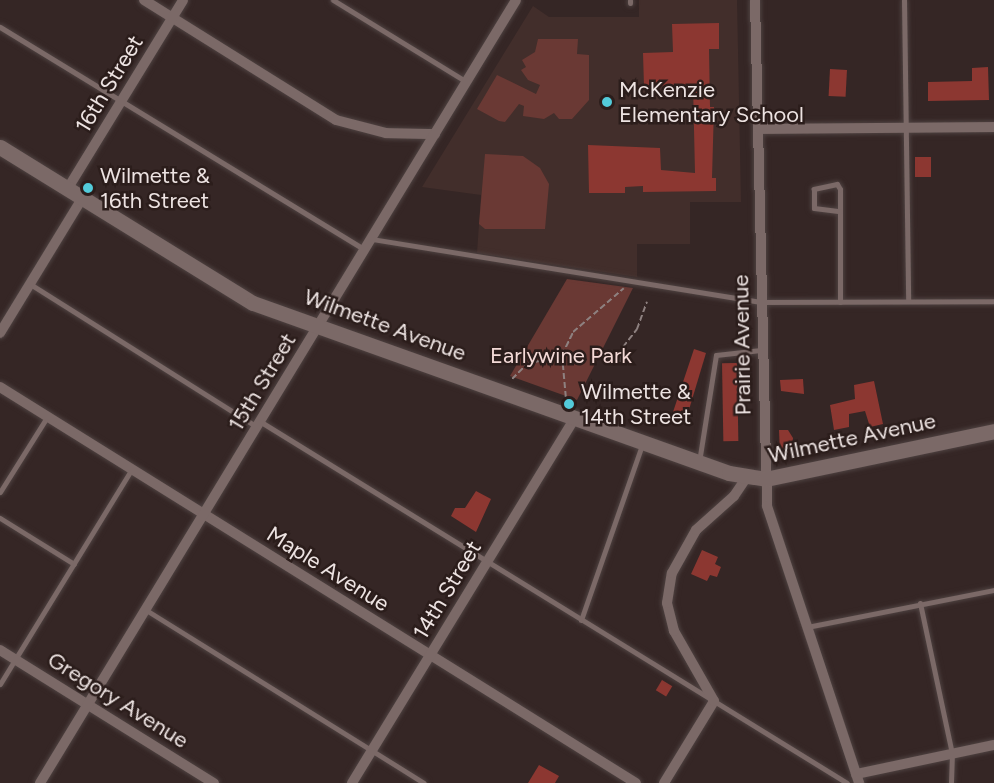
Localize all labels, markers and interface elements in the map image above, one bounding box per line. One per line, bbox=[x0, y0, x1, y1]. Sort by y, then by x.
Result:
street label: 16th Street bbox=[70, 30, 148, 138]
place label: McKenzie Elementary School bbox=[619, 76, 804, 128]
marker: McKenzie Elementary School bbox=[600, 95, 614, 109]
place label: Wilmette & 16th Street bbox=[100, 162, 210, 214]
marker: Wilmette & 16th Street bbox=[81, 181, 95, 195]
street label: Prairie Avenue bbox=[728, 274, 756, 416]
street label: Wilmette Avenue bbox=[301, 283, 469, 367]
street label: 15th Street bbox=[223, 328, 301, 436]
park label: Earlywine Park bbox=[490, 343, 632, 369]
place label: Wilmette & 14th Street bbox=[581, 378, 691, 430]
marker: Wilmette & 14th Street bbox=[562, 397, 576, 411]
street label: Wilmette Avenue bbox=[766, 407, 938, 469]
street label: Maple Avenue bbox=[262, 521, 394, 617]
street label: 14th Street bbox=[407, 536, 487, 644]
street label: Gregory Avenue bbox=[43, 646, 193, 754]

